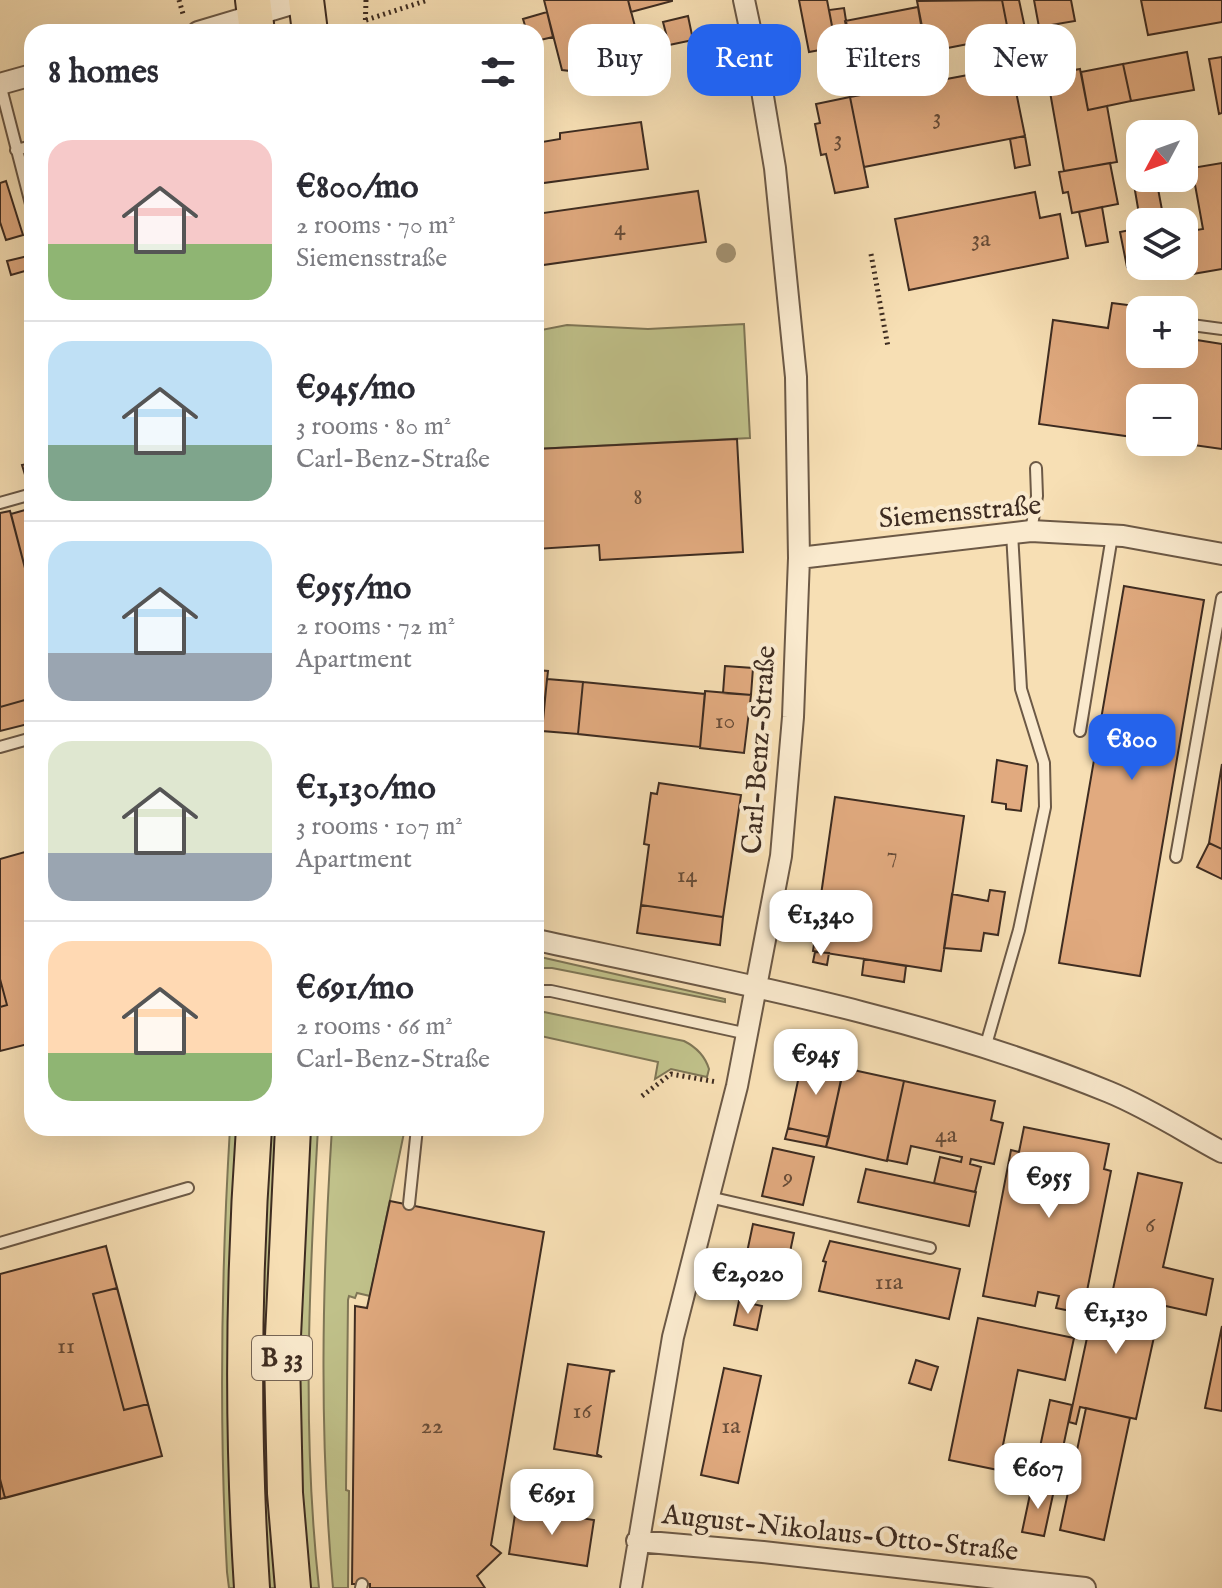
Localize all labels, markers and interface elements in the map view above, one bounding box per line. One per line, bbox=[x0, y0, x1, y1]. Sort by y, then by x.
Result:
chip: Buy bbox=[568, 24, 671, 96]
chip: Rent bbox=[687, 24, 801, 96]
chip: Filters bbox=[817, 24, 949, 96]
chip: New bbox=[965, 24, 1076, 96]
icon: filters bbox=[476, 50, 520, 94]
text: 8 homes bbox=[48, 51, 159, 94]
house number: 3 bbox=[933, 102, 941, 133]
north arrow bbox=[1126, 120, 1198, 192]
map controls bbox=[1126, 120, 1198, 456]
house number: 3 bbox=[834, 124, 842, 155]
text: €800/mo bbox=[296, 166, 419, 209]
icon: home bbox=[112, 172, 208, 268]
button: layers bbox=[1126, 208, 1198, 280]
text: 2 rooms · 70 m² bbox=[296, 209, 456, 242]
house number: 4 bbox=[614, 213, 626, 244]
house number: 3a bbox=[971, 224, 991, 255]
text: Siemensstraße bbox=[296, 242, 447, 275]
button: + bbox=[1126, 296, 1198, 368]
text: €945/mo bbox=[296, 367, 415, 410]
icon: home bbox=[112, 373, 208, 469]
button: − bbox=[1126, 384, 1198, 456]
text: 3 rooms · 80 m² bbox=[296, 410, 451, 443]
text: Carl-Benz-Straße bbox=[296, 443, 490, 476]
house number: 8 bbox=[633, 482, 643, 513]
street label: Siemensstraße bbox=[877, 488, 1043, 538]
text: €955/mo bbox=[296, 567, 411, 610]
icon: home bbox=[112, 573, 208, 669]
text: 2 rooms · 72 m² bbox=[296, 610, 455, 643]
text: Apartment bbox=[296, 643, 412, 676]
street label: Carl-Benz-Straße bbox=[735, 644, 785, 855]
house number: 10 bbox=[715, 706, 735, 737]
pin: €800 bbox=[1085, 714, 1179, 782]
text: €800 bbox=[1107, 723, 1157, 756]
text: €1,130/mo bbox=[296, 767, 436, 810]
icon: home bbox=[112, 773, 208, 869]
text: 3 rooms · 107 m² bbox=[296, 810, 463, 843]
house number: 7 bbox=[886, 840, 898, 871]
text: Apartment bbox=[296, 843, 412, 876]
house number: 14 bbox=[677, 860, 698, 891]
pin: €1,340 bbox=[756, 890, 886, 958]
text: €1,340 bbox=[787, 899, 855, 932]
text: €691/mo bbox=[296, 967, 414, 1010]
icon: home bbox=[112, 973, 208, 1069]
text: 2 rooms · 66 m² bbox=[296, 1010, 453, 1043]
pin: €945 bbox=[769, 1029, 863, 1097]
text: €945 bbox=[792, 1038, 840, 1071]
text: Carl-Benz-Straße bbox=[296, 1043, 490, 1076]
house number: 4a bbox=[935, 1120, 958, 1151]
pin: €955 bbox=[1002, 1152, 1096, 1220]
text: €955 bbox=[1026, 1161, 1072, 1194]
house number: 9 bbox=[782, 1162, 793, 1193]
house number: 6 bbox=[1145, 1210, 1156, 1241]
pin: €2,020 bbox=[683, 1248, 813, 1316]
text: €2,020 bbox=[712, 1257, 784, 1290]
house number: 11a bbox=[875, 1267, 904, 1298]
pin: €1,130 bbox=[1051, 1288, 1181, 1356]
text: €1,130 bbox=[1084, 1297, 1148, 1330]
house number: 11 bbox=[57, 1331, 75, 1362]
road number: B 33 bbox=[252, 1336, 312, 1380]
house number: 16 bbox=[572, 1396, 592, 1427]
house number: 22 bbox=[421, 1411, 443, 1442]
house number: 1a bbox=[721, 1411, 741, 1442]
pin: €607 bbox=[991, 1443, 1085, 1511]
text: €607 bbox=[1012, 1452, 1064, 1485]
pin: €691 bbox=[505, 1469, 599, 1537]
text: €691 bbox=[528, 1478, 576, 1511]
street label: August-Nikolaus-Otto-Straße bbox=[659, 1498, 1020, 1570]

